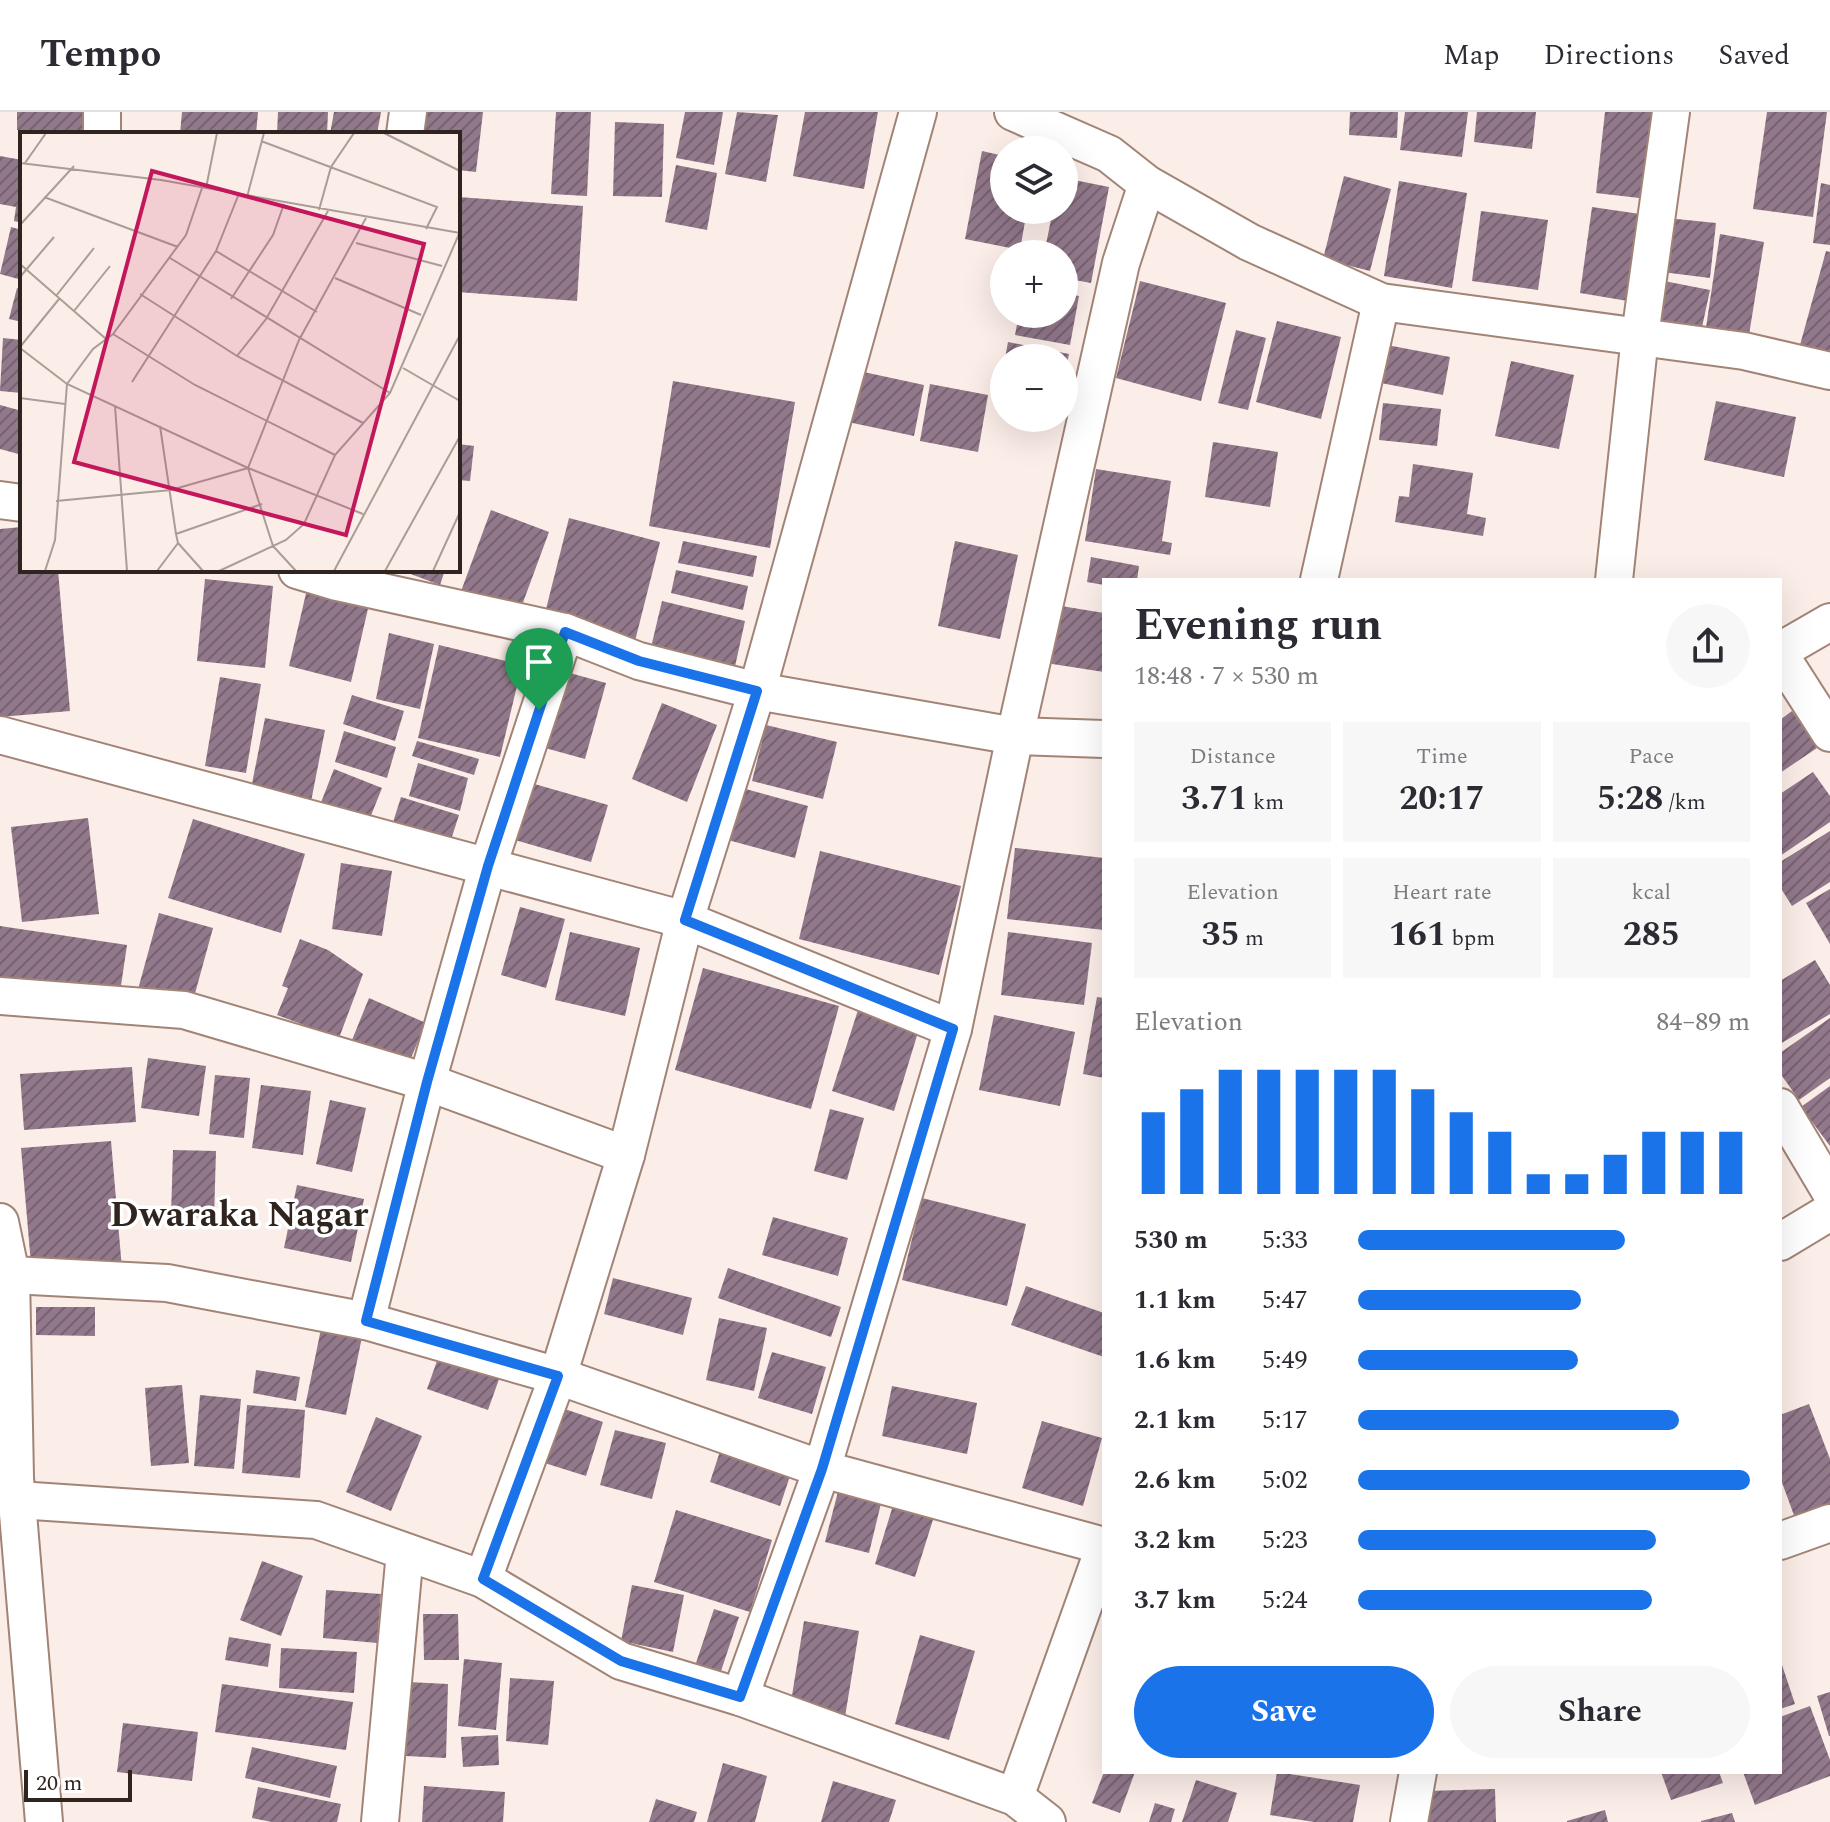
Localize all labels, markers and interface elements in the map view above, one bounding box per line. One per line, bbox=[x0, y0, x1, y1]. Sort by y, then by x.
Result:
text: Tempo bbox=[40, 26, 161, 84]
text: Map bbox=[1443, 34, 1500, 77]
text: Directions bbox=[1544, 34, 1674, 77]
text: Saved bbox=[1718, 34, 1790, 77]
inset map bbox=[20, 132, 460, 572]
map controls bbox=[990, 136, 1078, 432]
button: layers bbox=[990, 136, 1078, 224]
button: + bbox=[990, 240, 1078, 328]
button: − bbox=[990, 344, 1078, 432]
text: Evening run bbox=[1134, 592, 1382, 659]
button: share bbox=[1666, 604, 1750, 688]
pin bbox=[505, 628, 573, 710]
icon: arrive bbox=[517, 640, 561, 684]
text: 18:48 · 7 × 530 m bbox=[1134, 656, 1319, 696]
text: Distance bbox=[1190, 740, 1276, 773]
text: Time bbox=[1416, 740, 1468, 773]
text: Pace bbox=[1629, 740, 1674, 773]
text: 3.71 bbox=[1181, 773, 1247, 825]
text: 20:17 bbox=[1399, 773, 1485, 825]
text: 5:28 bbox=[1597, 773, 1663, 825]
text: km bbox=[1247, 786, 1284, 819]
text: /km bbox=[1663, 786, 1706, 819]
text: Elevation bbox=[1187, 876, 1279, 909]
text: Heart rate bbox=[1392, 876, 1492, 909]
text: kcal bbox=[1632, 876, 1671, 909]
text: 35 bbox=[1201, 909, 1240, 961]
text: 161 bbox=[1389, 909, 1446, 961]
text: 285 bbox=[1623, 909, 1680, 961]
text: m bbox=[1240, 922, 1264, 955]
text: bpm bbox=[1446, 922, 1495, 955]
text: Elevation bbox=[1134, 1002, 1243, 1042]
text: 84–89 m bbox=[1656, 1002, 1750, 1042]
district label: Dwaraka Nagar bbox=[110, 1188, 369, 1243]
text: 530 m bbox=[1134, 1220, 1208, 1260]
text: 5:33 bbox=[1262, 1220, 1308, 1260]
text: 1.1 km bbox=[1134, 1280, 1216, 1320]
text: 5:47 bbox=[1262, 1280, 1308, 1320]
text: 1.6 km bbox=[1134, 1340, 1216, 1380]
text: 5:49 bbox=[1262, 1340, 1308, 1380]
text: 2.1 km bbox=[1134, 1400, 1216, 1440]
text: 5:17 bbox=[1262, 1400, 1308, 1440]
text: 2.6 km bbox=[1134, 1460, 1216, 1500]
text: 5:02 bbox=[1262, 1460, 1308, 1500]
text: 3.2 km bbox=[1134, 1520, 1216, 1560]
text: 5:23 bbox=[1262, 1520, 1308, 1560]
text: 3.7 km bbox=[1134, 1580, 1216, 1620]
text: 5:24 bbox=[1262, 1580, 1308, 1620]
button: Save bbox=[1134, 1666, 1434, 1758]
button: Share bbox=[1450, 1666, 1750, 1758]
scale bar bbox=[24, 1766, 132, 1802]
text: 20 m bbox=[36, 1767, 82, 1800]

